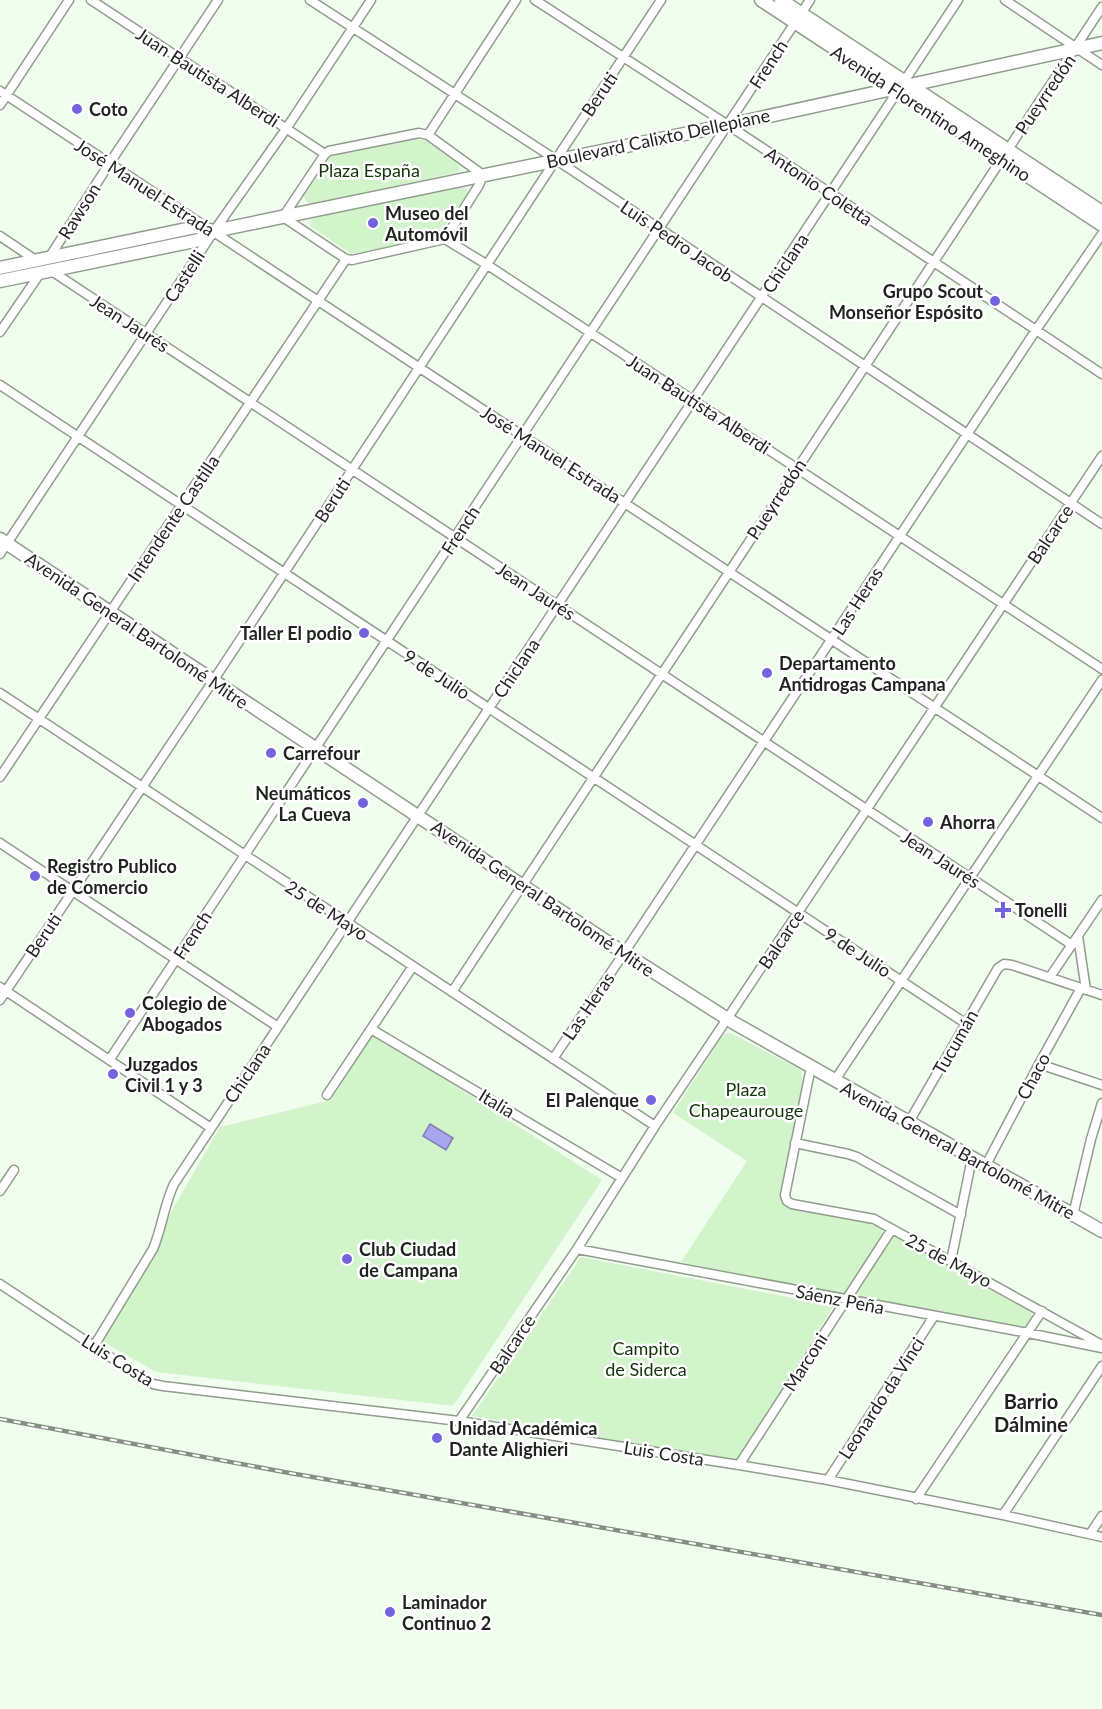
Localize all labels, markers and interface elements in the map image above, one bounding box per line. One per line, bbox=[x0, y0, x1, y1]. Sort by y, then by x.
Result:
street label: Juan Bautista Alberdi bbox=[132, 22, 284, 132]
street label: French bbox=[744, 35, 792, 93]
street label: Avenida Florentino Ameghino bbox=[827, 40, 1035, 186]
street label: Pueyrredón bbox=[1010, 50, 1080, 138]
street label: Beruti bbox=[576, 68, 622, 120]
place label: Coto bbox=[89, 98, 128, 120]
marker: Coto bbox=[70, 102, 84, 116]
street label: Boulevard Calixto Dellepiane bbox=[544, 104, 772, 172]
street label: José Manuel Estrada bbox=[71, 134, 219, 240]
street label: Antonio Coletta bbox=[761, 142, 877, 230]
park label: Plaza España bbox=[318, 159, 420, 181]
street label: Rawson bbox=[53, 179, 105, 243]
street label: Luis Pedro Jacob bbox=[617, 195, 737, 287]
place label: Museo del Automóvil bbox=[384, 202, 469, 245]
marker: Museo del Automóvil bbox=[366, 216, 380, 230]
street label: Chiclana bbox=[757, 229, 813, 297]
street label: Castelli bbox=[159, 246, 209, 306]
place label: Grupo Scout Monseñor Espósito bbox=[829, 280, 983, 323]
street label: Jean Jaurés bbox=[86, 289, 174, 357]
marker: Grupo Scout Monseñor Espósito bbox=[988, 294, 1002, 308]
street label: Juan Bautista Alberdi bbox=[623, 349, 775, 459]
street label: José Manuel Estrada bbox=[477, 401, 625, 507]
street label: Intendente Castilla bbox=[122, 450, 224, 586]
street label: Pueyrredón bbox=[742, 454, 810, 544]
street label: Beruti bbox=[310, 474, 354, 526]
street label: Balcarce bbox=[1022, 500, 1078, 568]
street label: French bbox=[436, 501, 484, 559]
street label: Avenida General Bartolomé Mitre bbox=[21, 547, 253, 713]
street label: Jean Jaurés bbox=[492, 557, 580, 625]
street label: Las Heras bbox=[827, 563, 887, 639]
place label: Taller El podio bbox=[240, 622, 352, 644]
marker: Taller El podio bbox=[357, 626, 371, 640]
street label: Chiclana bbox=[488, 634, 544, 702]
street label: 9 de Julio bbox=[400, 644, 474, 704]
place label: Departamento Antidrogas Campana bbox=[778, 652, 946, 695]
marker: Departamento Antidrogas Campana bbox=[760, 666, 774, 680]
place label: Carrefour bbox=[283, 742, 360, 764]
marker: Carrefour bbox=[264, 746, 278, 760]
place label: Neumáticos La Cueva bbox=[255, 782, 351, 825]
marker: Neumáticos La Cueva bbox=[356, 796, 370, 810]
place label: Ahorra bbox=[939, 811, 995, 833]
street label: Avenida General Bartolomé Mitre bbox=[427, 815, 659, 981]
marker: Ahorra bbox=[921, 815, 935, 829]
street label: Jean Jaurés bbox=[897, 825, 985, 893]
place label: Registro Publico de Comercio bbox=[47, 855, 177, 898]
marker: Registro Publico de Comercio bbox=[28, 869, 42, 883]
street label: 25 de Mayo bbox=[282, 875, 372, 945]
place label: Tonelli bbox=[1015, 899, 1067, 921]
marker: Tonelli bbox=[996, 903, 1010, 917]
street label: Balcarce bbox=[753, 905, 809, 973]
street label: French bbox=[168, 906, 216, 964]
street label: Beruti bbox=[20, 909, 66, 961]
street label: 9 de Julio bbox=[821, 922, 895, 982]
street label: Las Heras bbox=[557, 968, 619, 1044]
place label: Colegio de Abogados bbox=[141, 992, 227, 1035]
marker: Colegio de Abogados bbox=[123, 1006, 137, 1020]
street label: Tucumán bbox=[928, 1006, 982, 1078]
street label: Chiclana bbox=[219, 1039, 275, 1107]
street label: Chaco bbox=[1012, 1049, 1054, 1103]
place label: Juzgados Civil 1 y 3 bbox=[125, 1053, 203, 1096]
marker: Juzgados Civil 1 y 3 bbox=[106, 1067, 120, 1081]
street label: Avenida General Bartolomé Mitre bbox=[837, 1076, 1079, 1224]
park label: Plaza Chapeaurouge bbox=[689, 1078, 803, 1121]
street label: Italia bbox=[475, 1084, 519, 1122]
place label: El Palenque bbox=[546, 1089, 639, 1111]
marker: El Palenque bbox=[644, 1093, 658, 1107]
street label: 25 de Mayo bbox=[902, 1228, 996, 1292]
place label: Club Ciudad de Campana bbox=[359, 1238, 458, 1281]
marker: Club Ciudad de Campana bbox=[340, 1252, 354, 1266]
street label: Sáenz Peña bbox=[794, 1280, 886, 1318]
street label: Balcarce bbox=[484, 1310, 540, 1378]
street label: Luis Costa bbox=[78, 1329, 158, 1391]
street label: Marconi bbox=[778, 1329, 832, 1395]
street label: Leonardo da Vinci bbox=[833, 1333, 929, 1463]
park label: Campito de Siderca bbox=[605, 1337, 687, 1380]
district label: Barrio Dálmine bbox=[994, 1389, 1068, 1436]
place label: Unidad Académica Dante Alighieri bbox=[449, 1417, 597, 1460]
marker: Unidad Académica Dante Alighieri bbox=[430, 1431, 444, 1445]
street label: Luis Costa bbox=[622, 1436, 706, 1470]
place label: Laminador Continuo 2 bbox=[402, 1591, 491, 1634]
marker: Laminador Continuo 2 bbox=[383, 1605, 397, 1619]

